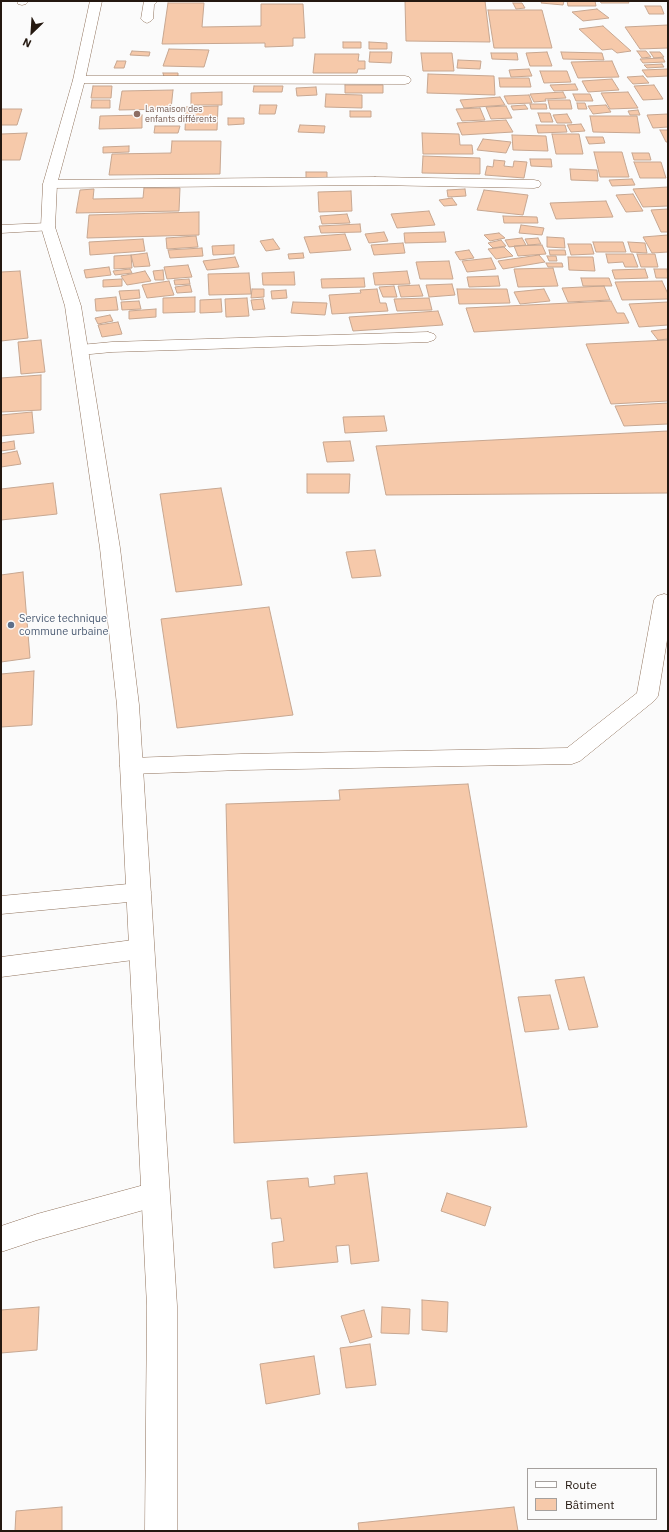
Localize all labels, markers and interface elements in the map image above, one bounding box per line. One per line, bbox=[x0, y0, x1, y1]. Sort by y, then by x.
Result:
north arrow bbox=[12, 12, 52, 52]
text: N bbox=[20, 35, 33, 51]
place label: La maison des enfants différents bbox=[145, 104, 217, 125]
marker: La maison des enfants différents bbox=[132, 109, 142, 119]
place label: Service technique commune urbaine bbox=[19, 612, 109, 638]
marker: Service technique commune urbaine bbox=[6, 620, 16, 630]
legend bbox=[527, 1468, 657, 1520]
text: Route bbox=[565, 1477, 597, 1492]
text: Bâtiment bbox=[565, 1497, 615, 1512]

